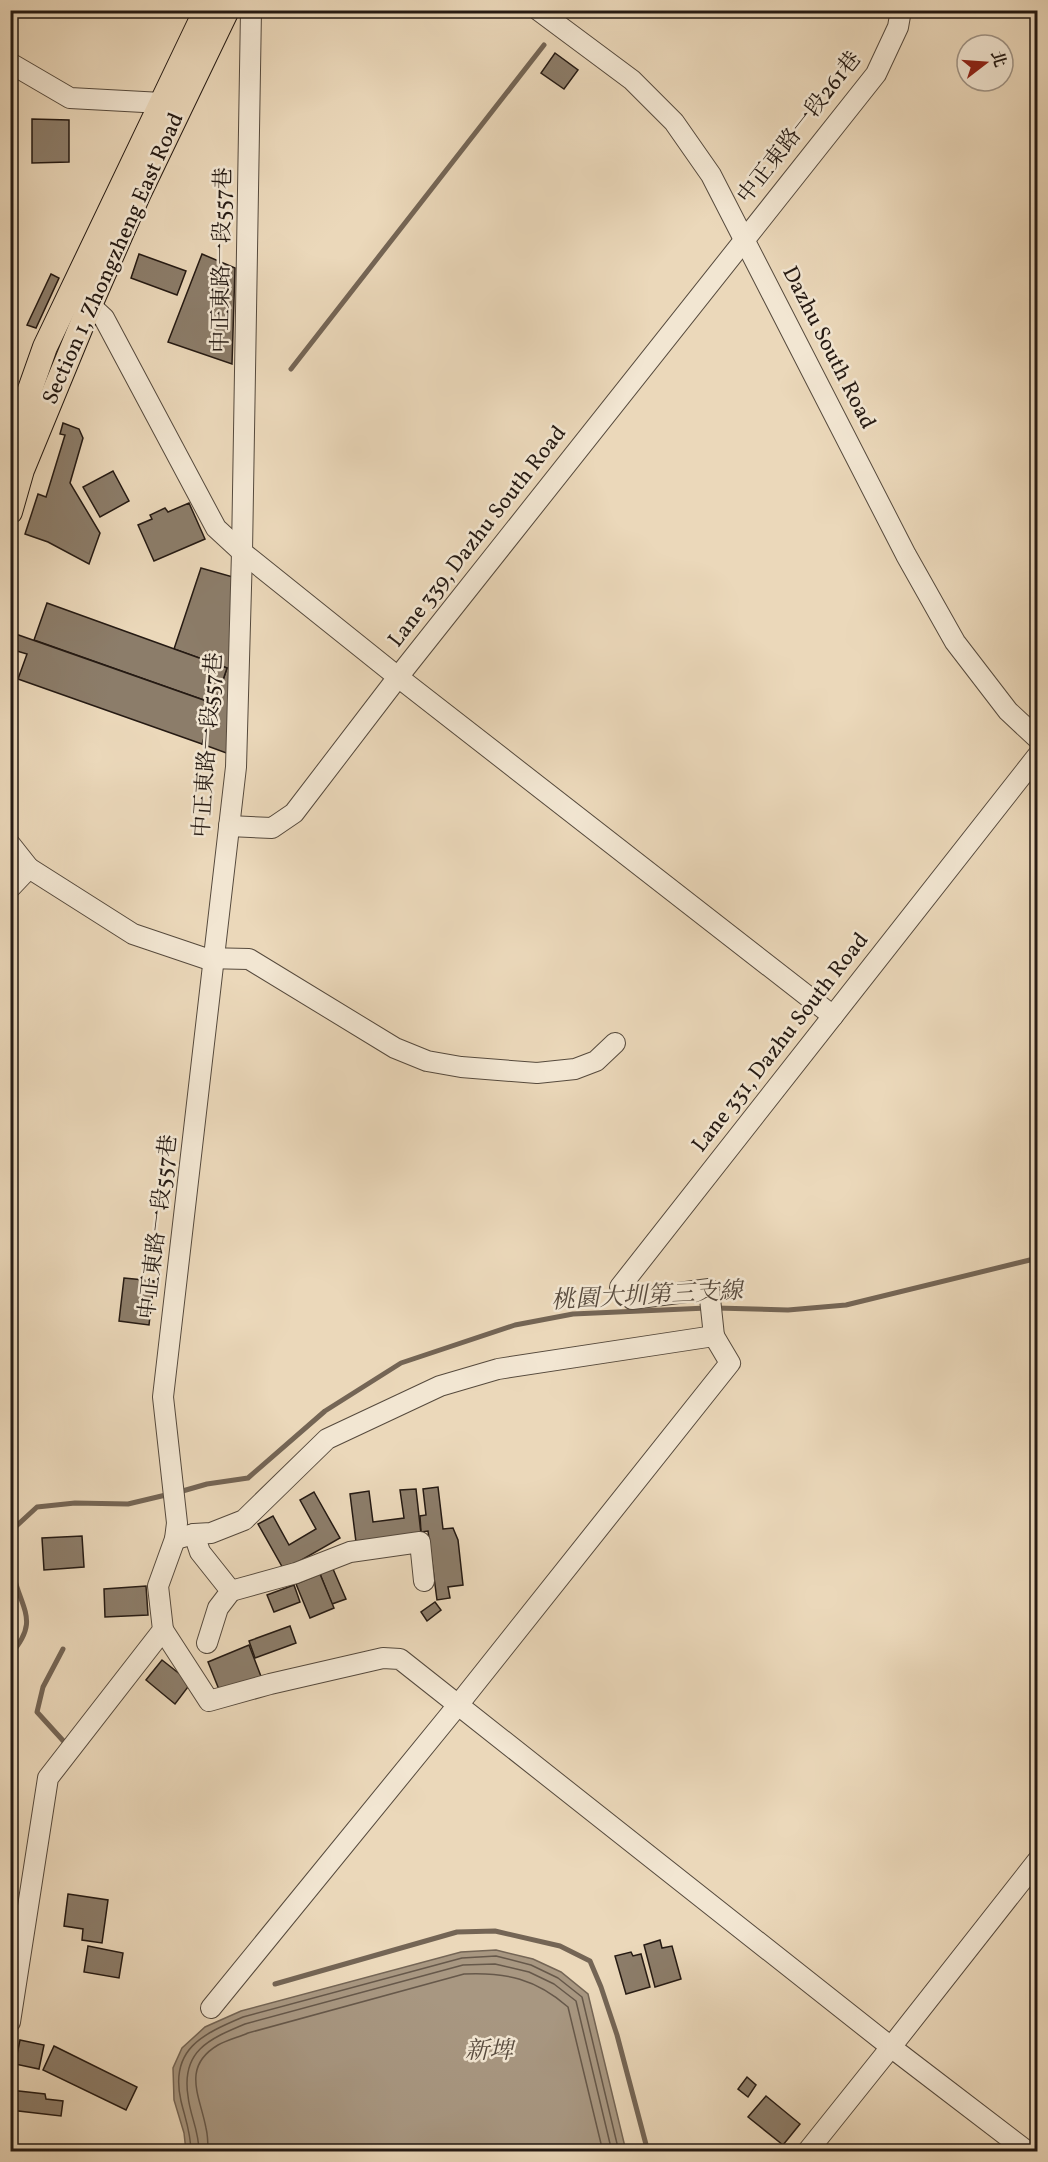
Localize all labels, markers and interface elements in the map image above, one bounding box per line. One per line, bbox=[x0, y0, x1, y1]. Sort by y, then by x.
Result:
north arrow bbox=[955, 33, 1015, 93]
street label: 中正東路一段261巷 bbox=[731, 45, 869, 211]
text: 北 bbox=[985, 48, 1010, 70]
street label: Section 1, Zhongzheng East Road bbox=[35, 108, 193, 410]
street label: 中正東路一段557巷 bbox=[206, 167, 240, 353]
street label: Dazhu South Road bbox=[774, 261, 882, 435]
street label: Lane 339, Dazhu South Road bbox=[381, 420, 575, 654]
street label: 中正東路一段557巷 bbox=[187, 651, 231, 839]
street label: Lane 331, Dazhu South Road bbox=[685, 927, 877, 1159]
street label: 中正東路一段557巷 bbox=[132, 1133, 186, 1321]
water label: 桃園大圳第三支線 bbox=[550, 1275, 747, 1319]
water label: 新埤 bbox=[465, 2035, 516, 2069]

